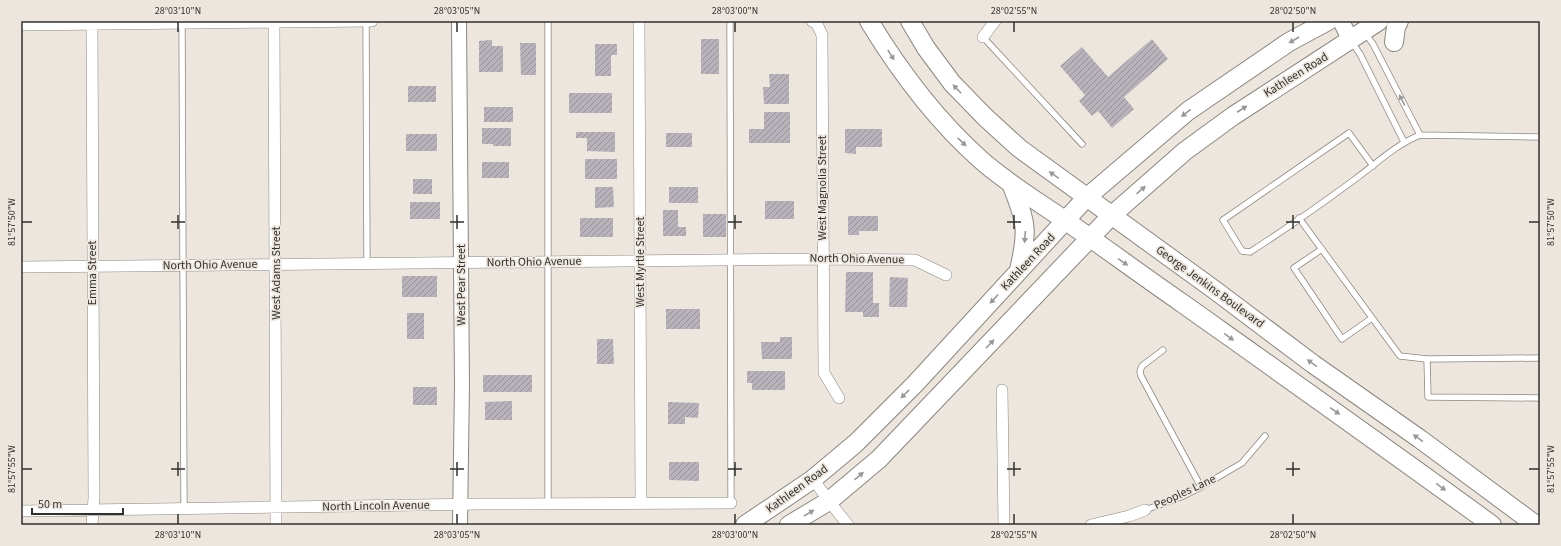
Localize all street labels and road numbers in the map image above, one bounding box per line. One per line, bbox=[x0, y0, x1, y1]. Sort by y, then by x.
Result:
street label: Kathleen Road bbox=[1260, 48, 1332, 102]
street label: West Magnolia Street bbox=[814, 135, 831, 241]
street label: West Myrtle Street bbox=[632, 217, 649, 307]
street label: West Adams Street bbox=[268, 226, 285, 320]
street label: Kathleen Road bbox=[997, 229, 1059, 295]
street label: Emma Street bbox=[84, 241, 101, 305]
street label: George Jenkins Boulevard bbox=[1152, 242, 1268, 332]
street label: West Pear Street bbox=[453, 244, 470, 326]
street label: North Ohio Avenue bbox=[809, 250, 905, 268]
street label: North Ohio Avenue bbox=[486, 253, 582, 271]
street label: North Ohio Avenue bbox=[162, 256, 258, 274]
street label: Kathleen Road bbox=[762, 461, 832, 517]
street label: Peoples Lane bbox=[1151, 470, 1219, 514]
street label: North Lincoln Avenue bbox=[322, 497, 430, 515]

